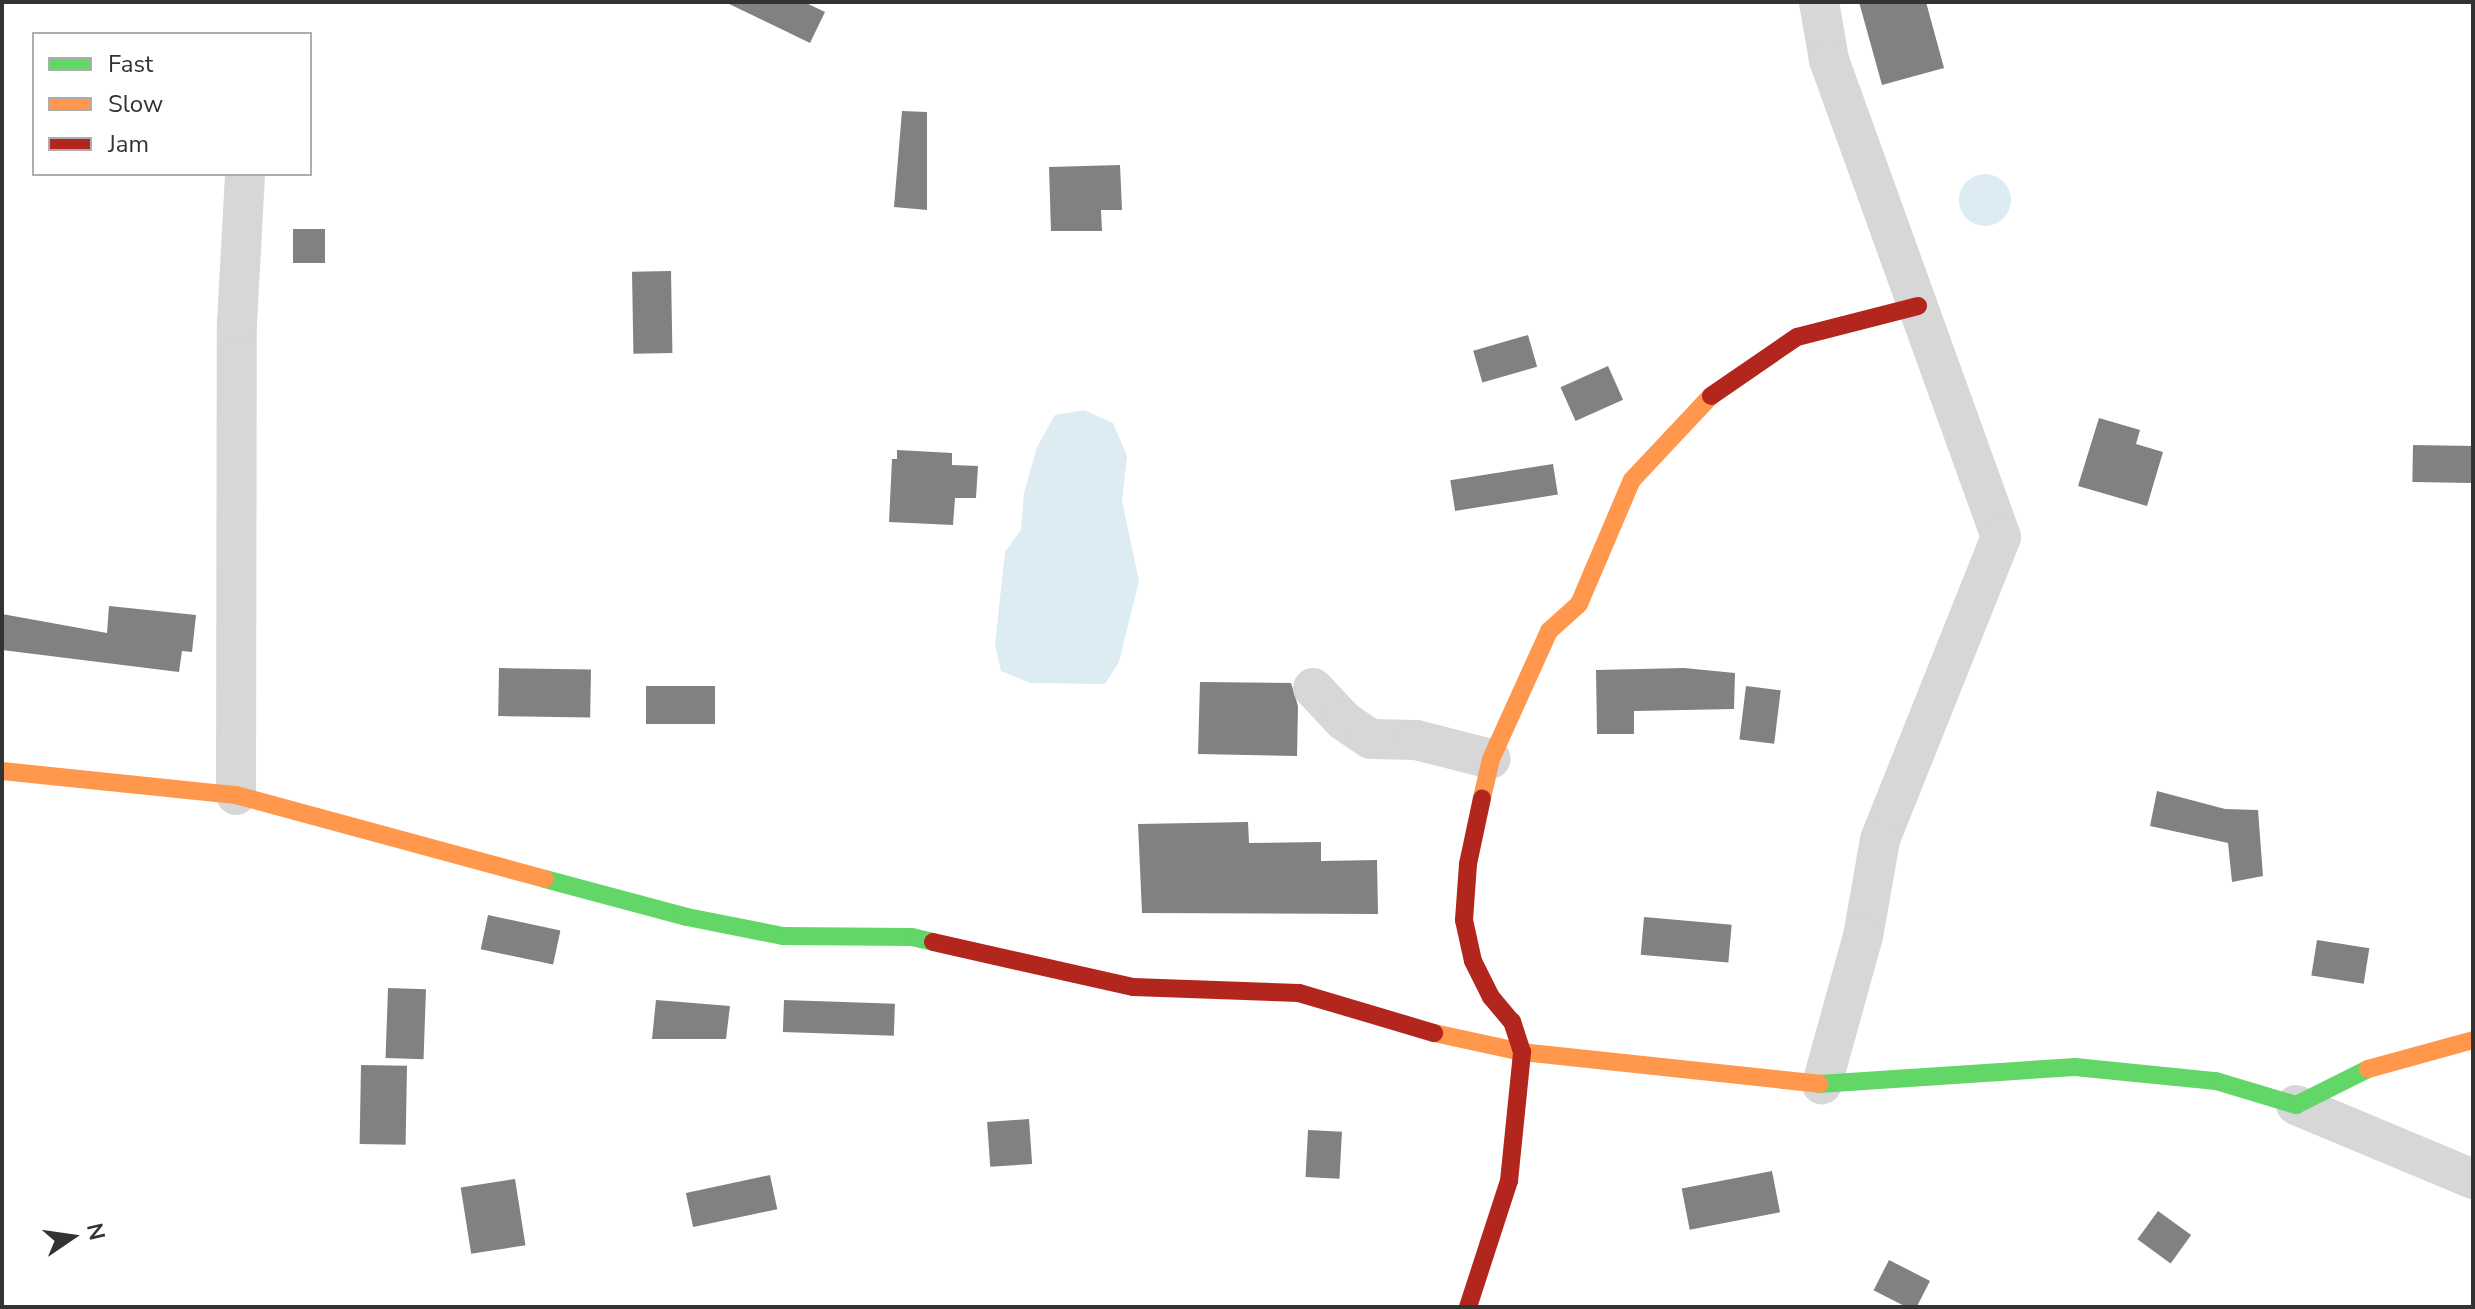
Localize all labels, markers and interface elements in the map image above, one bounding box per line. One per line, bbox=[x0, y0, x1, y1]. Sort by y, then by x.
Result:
legend bbox=[32, 32, 312, 176]
text: Fast bbox=[108, 48, 153, 80]
text: Slow bbox=[108, 88, 163, 120]
text: Jam bbox=[108, 128, 149, 160]
north arrow bbox=[32, 1197, 112, 1277]
text: N bbox=[79, 1220, 112, 1243]

